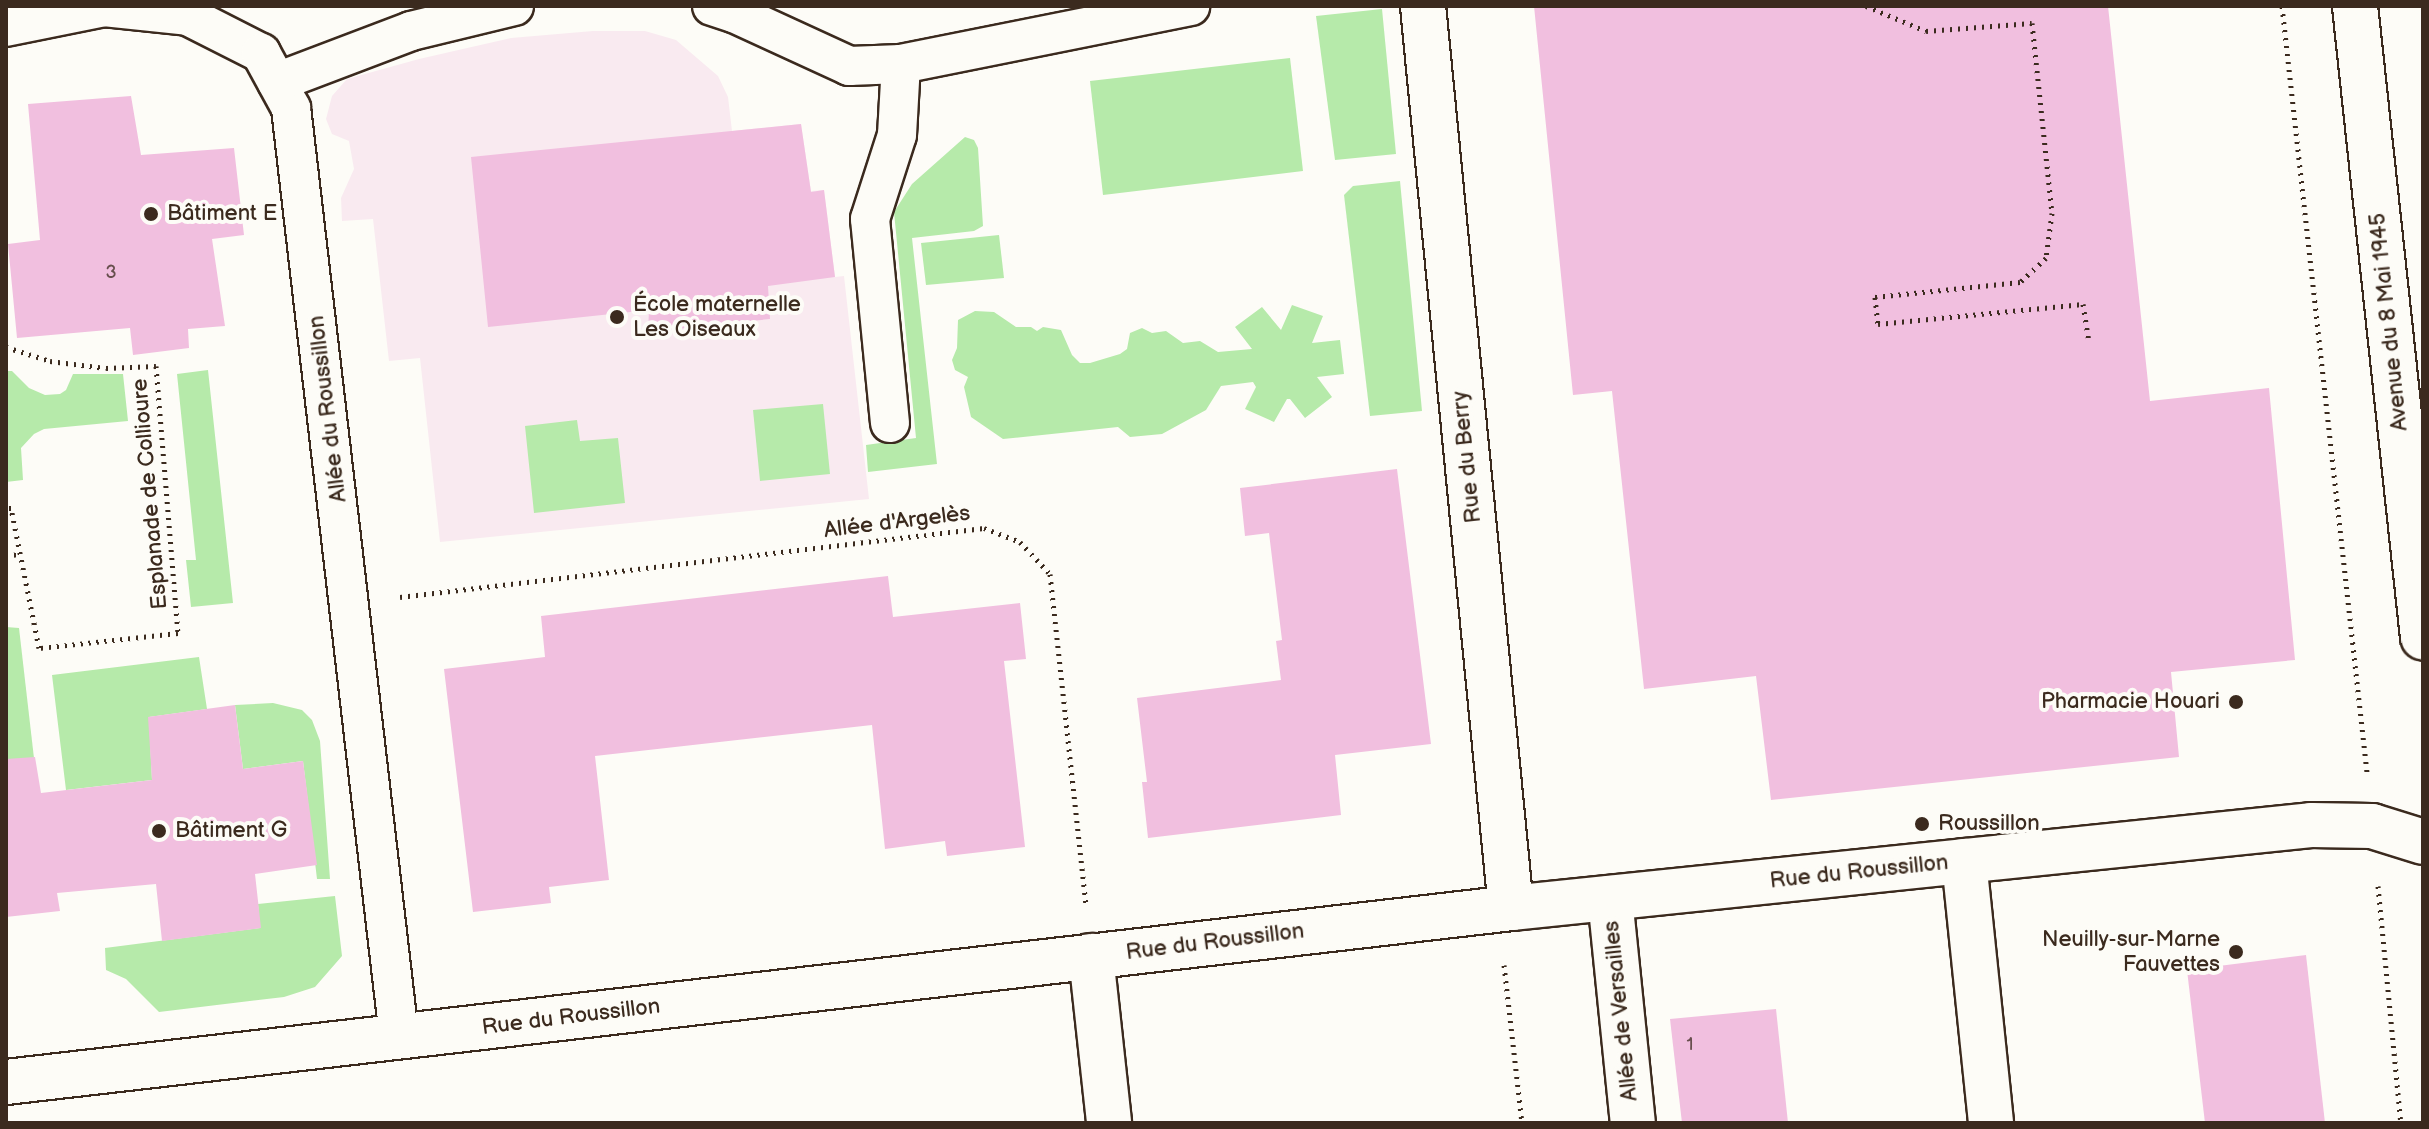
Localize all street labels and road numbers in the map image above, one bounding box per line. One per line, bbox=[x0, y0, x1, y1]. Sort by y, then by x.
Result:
street label: Avenue du 8 Mai 1945 bbox=[2364, 212, 2414, 432]
street label: Allée du Roussillon bbox=[303, 314, 353, 504]
street label: Esplanade de Collioure bbox=[127, 378, 173, 610]
street label: Rue du Berry bbox=[1447, 390, 1487, 524]
street label: Allée d'Argelès bbox=[822, 500, 972, 544]
street label: Rue du Roussillon bbox=[1768, 849, 1950, 895]
street label: Rue du Roussillon bbox=[1124, 918, 1306, 966]
street label: Allée de Versailles bbox=[1598, 919, 1644, 1103]
street label: Rue du Roussillon bbox=[480, 993, 662, 1041]

